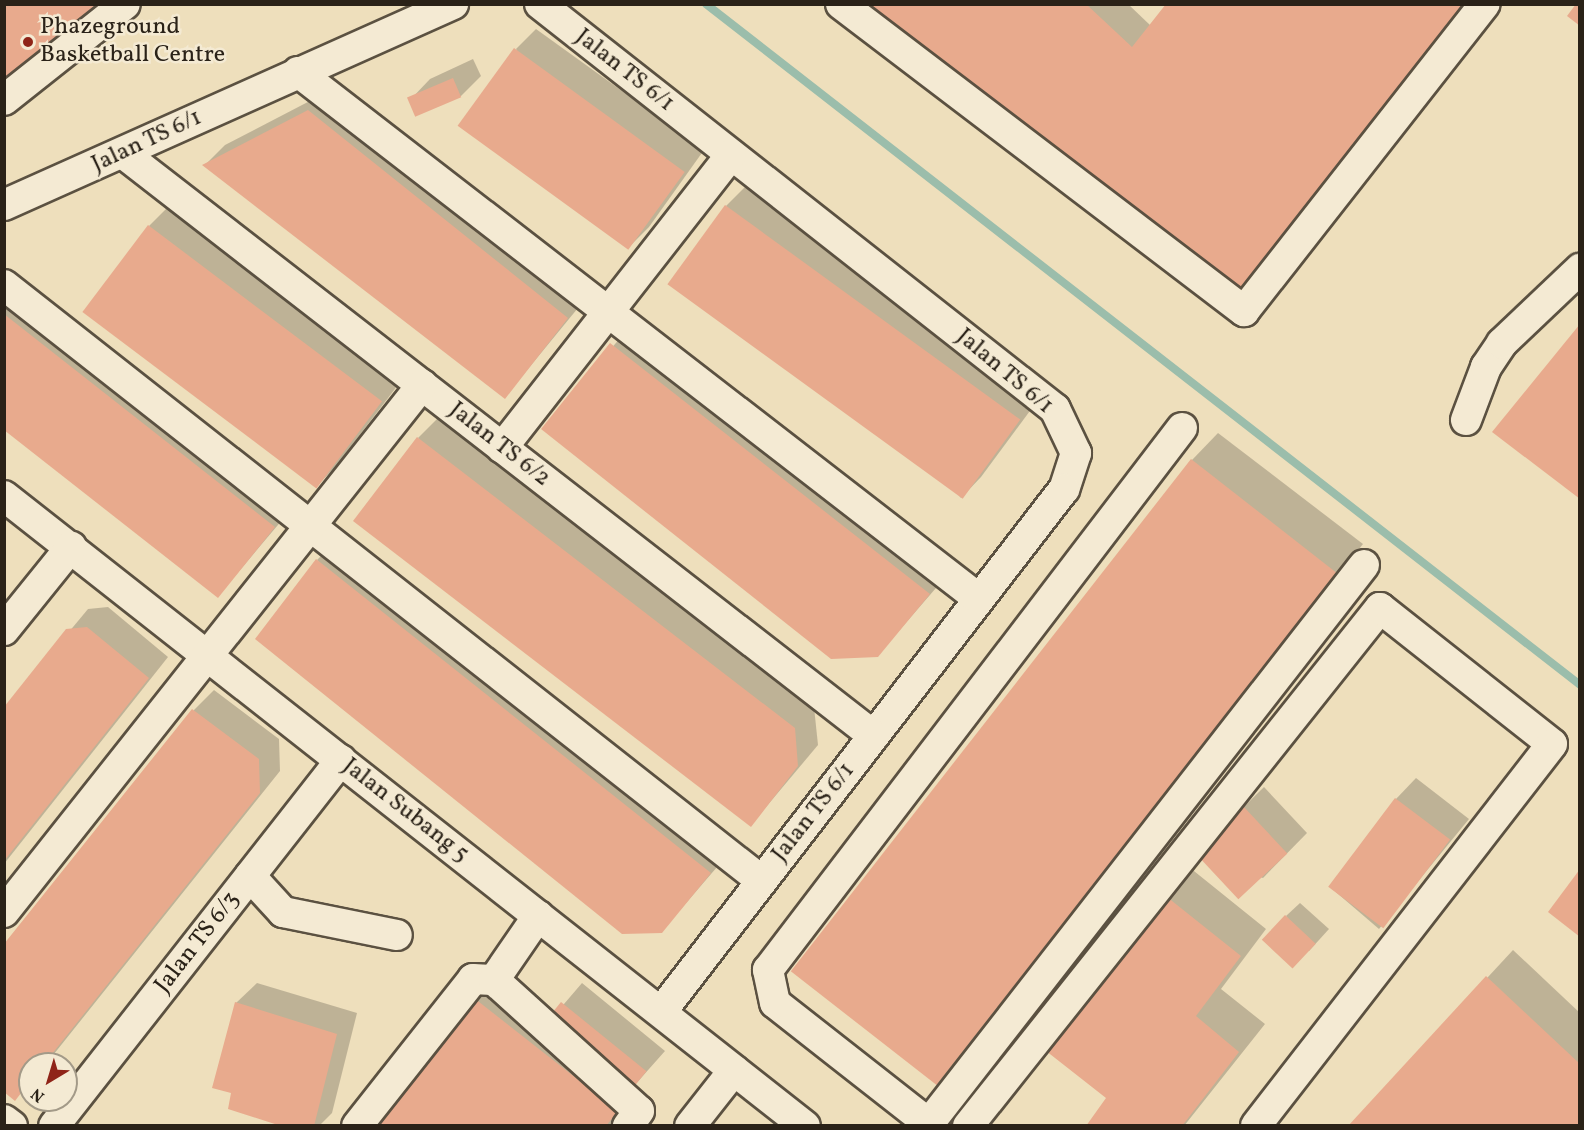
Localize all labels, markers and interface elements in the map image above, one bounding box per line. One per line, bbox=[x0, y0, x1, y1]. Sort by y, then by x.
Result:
place label: Phazeground Basketball Centre bbox=[40, 14, 225, 70]
street label: Jalan TS 6/1 bbox=[568, 23, 680, 119]
marker: Phazeground Basketball Centre bbox=[21, 35, 35, 49]
street label: Jalan TS 6/1 bbox=[87, 104, 207, 180]
street label: Jalan TS 6/1 bbox=[949, 323, 1059, 421]
street label: Jalan TS 6/2 bbox=[442, 396, 556, 494]
street label: Jalan Subang 5 bbox=[336, 753, 474, 869]
street label: Jalan TS 6/1 bbox=[766, 757, 862, 869]
street label: Jalan TS 6/3 bbox=[149, 886, 247, 1000]
north arrow bbox=[18, 1052, 78, 1112]
text: N bbox=[27, 1082, 50, 1107]

